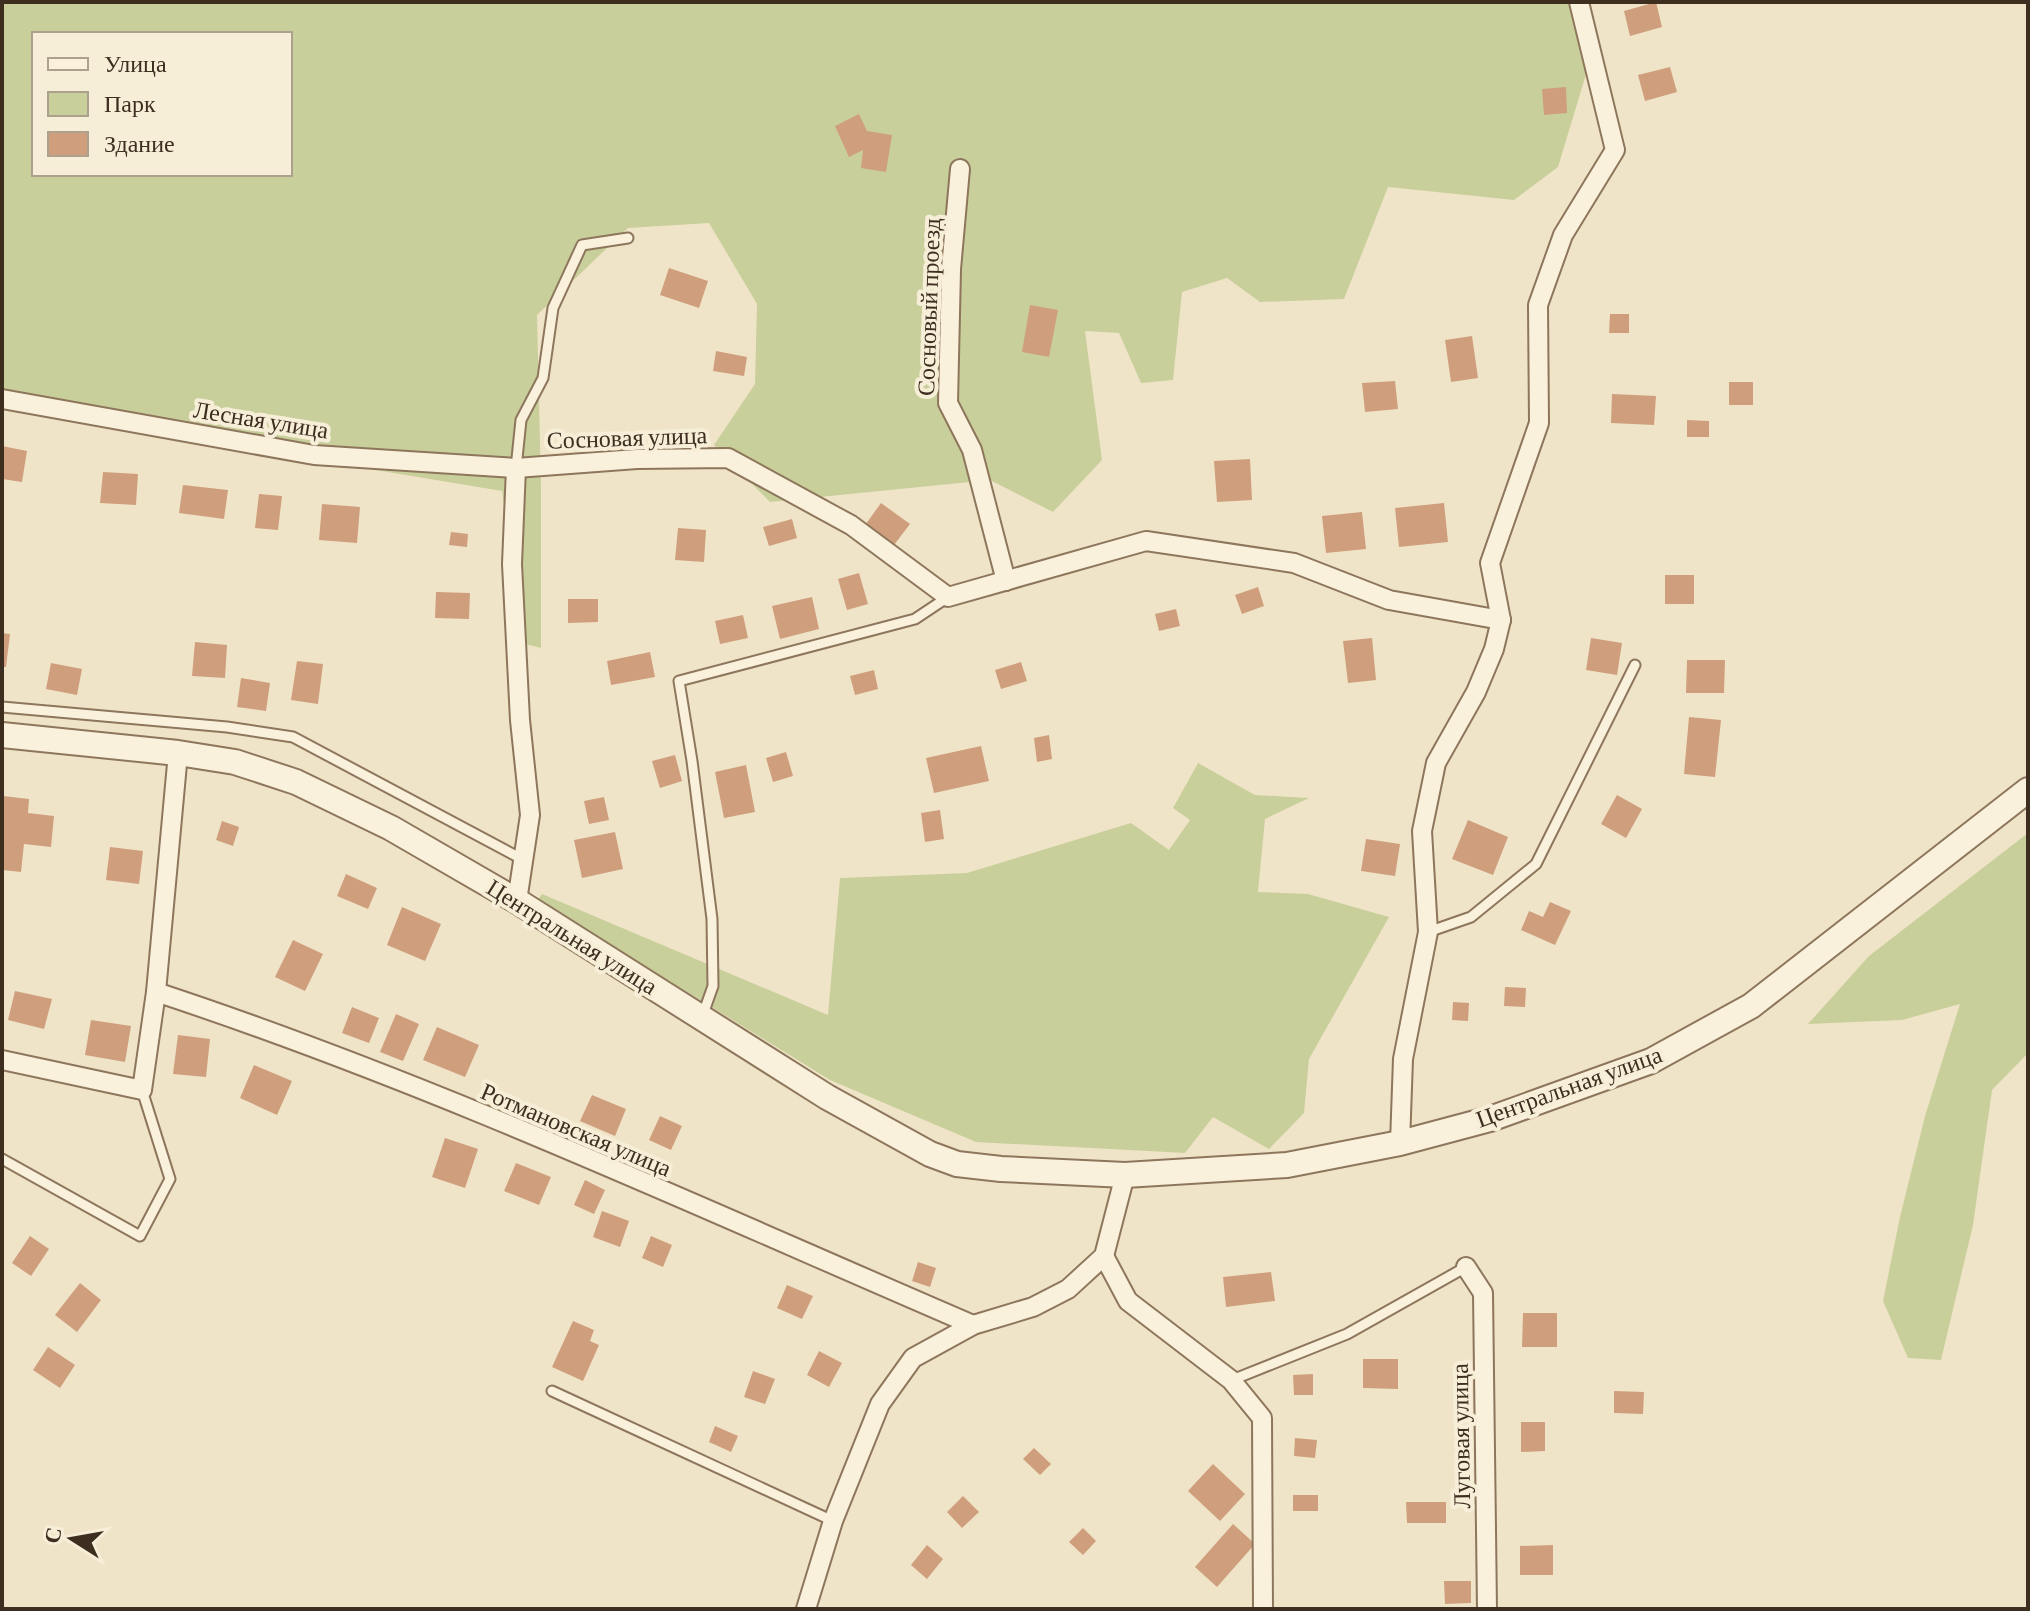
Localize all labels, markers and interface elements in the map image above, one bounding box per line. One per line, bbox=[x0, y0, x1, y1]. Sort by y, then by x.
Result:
legend bbox=[32, 32, 292, 176]
text: Улица bbox=[104, 50, 167, 77]
text: Парк bbox=[104, 90, 156, 117]
text: Здание bbox=[104, 130, 175, 157]
street label: Сосновый проезд bbox=[912, 217, 945, 397]
street label: Лесная улица bbox=[192, 396, 331, 444]
street label: Сосновая улица bbox=[546, 421, 708, 454]
street label: Центральная улица bbox=[482, 873, 663, 1000]
street label: Центральная улица bbox=[1472, 1040, 1666, 1133]
street label: Ротмановская улица bbox=[477, 1077, 676, 1182]
street label: Луговая улица bbox=[1446, 1363, 1475, 1509]
north arrow bbox=[32, 1499, 112, 1579]
text: С bbox=[39, 1525, 67, 1545]

